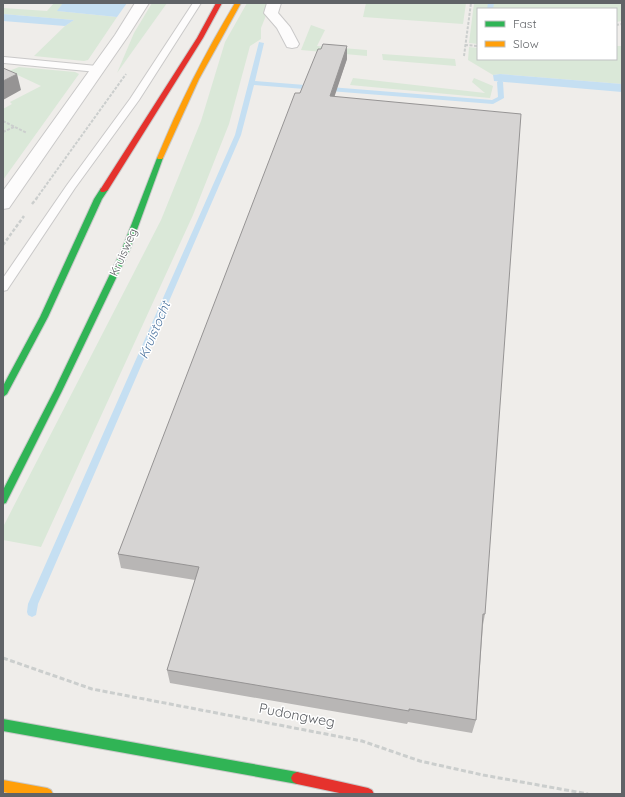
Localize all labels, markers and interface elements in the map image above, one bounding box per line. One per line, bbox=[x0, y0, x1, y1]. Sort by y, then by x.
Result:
legend bbox=[477, 8, 617, 60]
text: Fast bbox=[513, 16, 537, 31]
text: Slow bbox=[513, 36, 539, 51]
street label: Kruisweg bbox=[106, 226, 140, 278]
water label: Kruistocht bbox=[135, 297, 174, 361]
street label: Pudongweg bbox=[257, 699, 337, 731]

